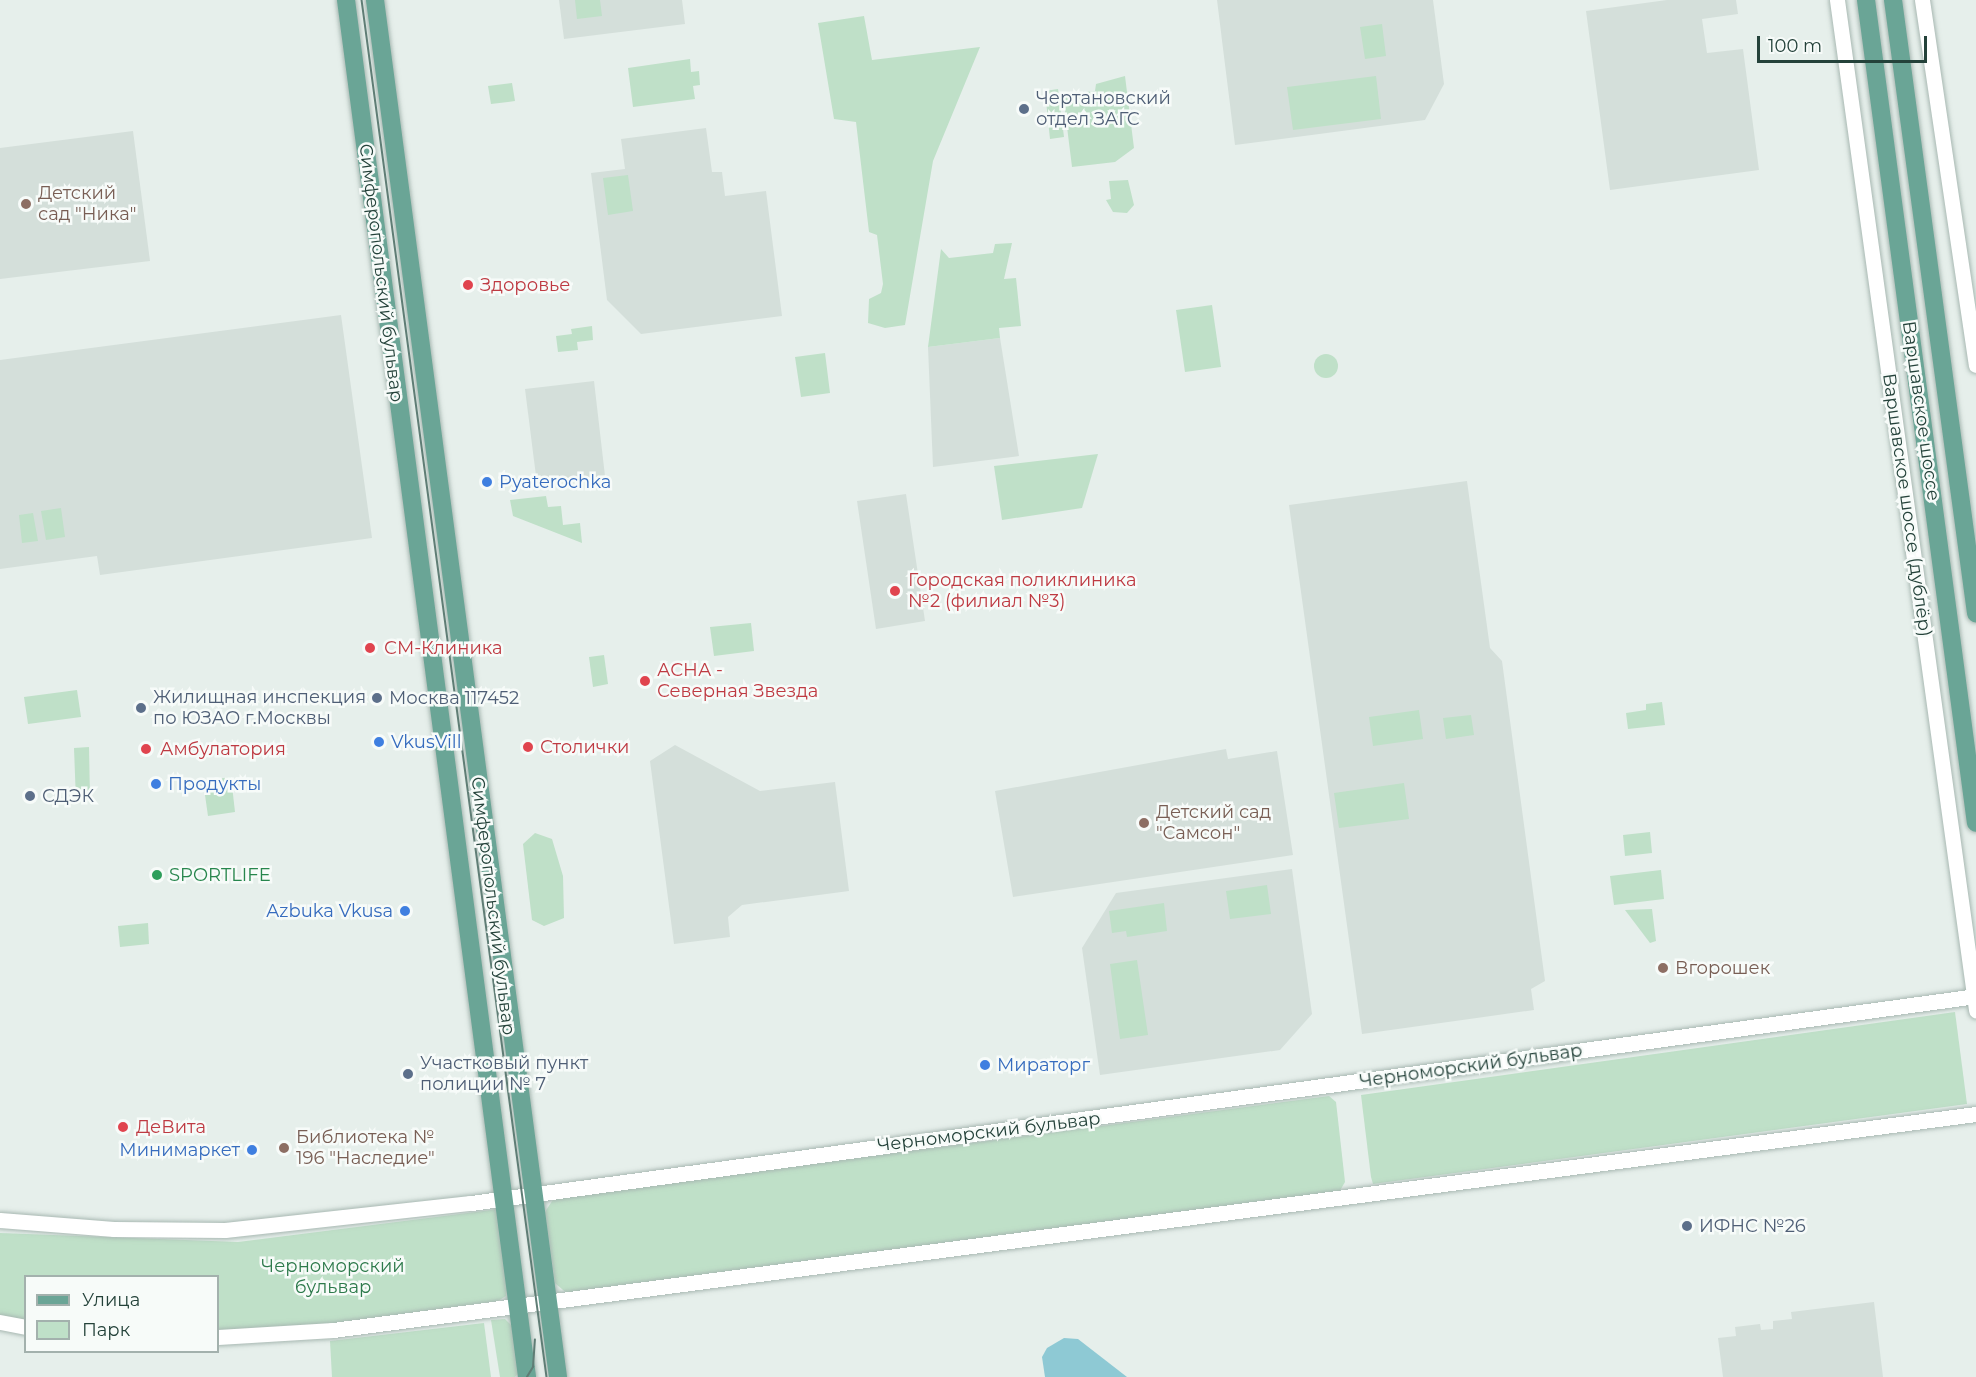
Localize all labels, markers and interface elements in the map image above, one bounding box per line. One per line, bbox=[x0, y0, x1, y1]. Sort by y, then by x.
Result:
scale bar bbox=[1760, 24, 1930, 62]
text: 100 m bbox=[1768, 35, 1822, 57]
place label: Чертановский отдел ЗАГС bbox=[1036, 88, 1171, 130]
marker: Чертановский отдел ЗАГС bbox=[1017, 102, 1031, 116]
street label: Симферопольский бульвар bbox=[354, 143, 408, 403]
place label: Детский сад "Ника" bbox=[38, 183, 136, 226]
marker: Детский сад "Ника" bbox=[19, 197, 33, 211]
place label: Здоровье bbox=[480, 274, 570, 296]
marker: Здоровье bbox=[461, 278, 475, 292]
street label: Варшавское шоссе bbox=[1898, 320, 1944, 502]
street label: Варшавское шоссе (дублёр) bbox=[1878, 372, 1936, 638]
place label: Pyaterochka bbox=[499, 471, 611, 493]
marker: Pyaterochka bbox=[480, 475, 494, 489]
place label: Городская поликлиника №2 (филиал №3) bbox=[908, 570, 1136, 612]
marker: Городская поликлиника №2 (филиал №3) bbox=[886, 582, 904, 600]
place label: СМ-Клиника bbox=[384, 637, 503, 659]
marker: СМ-Клиника bbox=[361, 639, 379, 657]
place label: АСНА - Северная Звезда bbox=[657, 660, 818, 702]
marker: АСНА - Северная Звезда bbox=[638, 674, 652, 688]
place label: Жилищная инспекция по ЮЗАО г.Москвы bbox=[153, 687, 366, 730]
place label: Москва 117452 bbox=[389, 687, 519, 709]
marker: Москва 117452 bbox=[370, 691, 384, 705]
marker: Жилищная инспекция по ЮЗАО г.Москвы bbox=[134, 701, 148, 715]
place label: VkusVill bbox=[391, 731, 461, 753]
marker: VkusVill bbox=[372, 735, 386, 749]
place label: Столички bbox=[540, 736, 629, 758]
place label: Амбулатория bbox=[160, 738, 286, 760]
marker: Амбулатория bbox=[137, 740, 155, 758]
marker: Столички bbox=[521, 740, 535, 754]
place label: Продукты bbox=[168, 773, 261, 795]
street label: Симферопольский бульвар bbox=[466, 776, 520, 1036]
marker: Продукты bbox=[149, 777, 163, 791]
place label: СДЭК bbox=[42, 785, 94, 807]
marker: СДЭК bbox=[23, 789, 37, 803]
place label: Детский сад "Самсон" bbox=[1156, 802, 1271, 844]
marker: Детский сад "Самсон" bbox=[1137, 816, 1151, 830]
place label: SPORTLIFE bbox=[169, 864, 271, 886]
marker: SPORTLIFE bbox=[150, 868, 164, 882]
place label: Azbuka Vkusa bbox=[266, 900, 393, 922]
marker: Azbuka Vkusa bbox=[398, 904, 412, 918]
place label: Вгорошек bbox=[1675, 957, 1770, 979]
marker: Вгорошек bbox=[1656, 961, 1670, 975]
street label: Черноморский бульвар bbox=[1358, 1040, 1584, 1092]
place label: Участковый пункт полиции № 7 bbox=[420, 1053, 588, 1096]
place label: Мираторг bbox=[997, 1054, 1090, 1076]
marker: Мираторг bbox=[978, 1058, 992, 1072]
marker: Участковый пункт полиции № 7 bbox=[401, 1067, 415, 1081]
street label: Черноморский бульвар bbox=[876, 1108, 1102, 1156]
place label: ДеВита bbox=[136, 1116, 206, 1138]
marker: ДеВита bbox=[114, 1118, 132, 1136]
place label: Библиотека № 196 "Наследие" bbox=[296, 1127, 435, 1170]
place label: Минимаркет bbox=[119, 1139, 240, 1161]
marker: Библиотека № 196 "Наследие" bbox=[277, 1141, 291, 1155]
marker: Минимаркет bbox=[245, 1143, 259, 1157]
place label: ИФНС №26 bbox=[1699, 1215, 1806, 1237]
marker: ИФНС №26 bbox=[1680, 1219, 1694, 1233]
park label: Черноморский бульвар bbox=[261, 1256, 405, 1298]
legend bbox=[24, 1275, 219, 1353]
text: Улица bbox=[82, 1289, 140, 1311]
text: Парк bbox=[82, 1319, 130, 1341]

